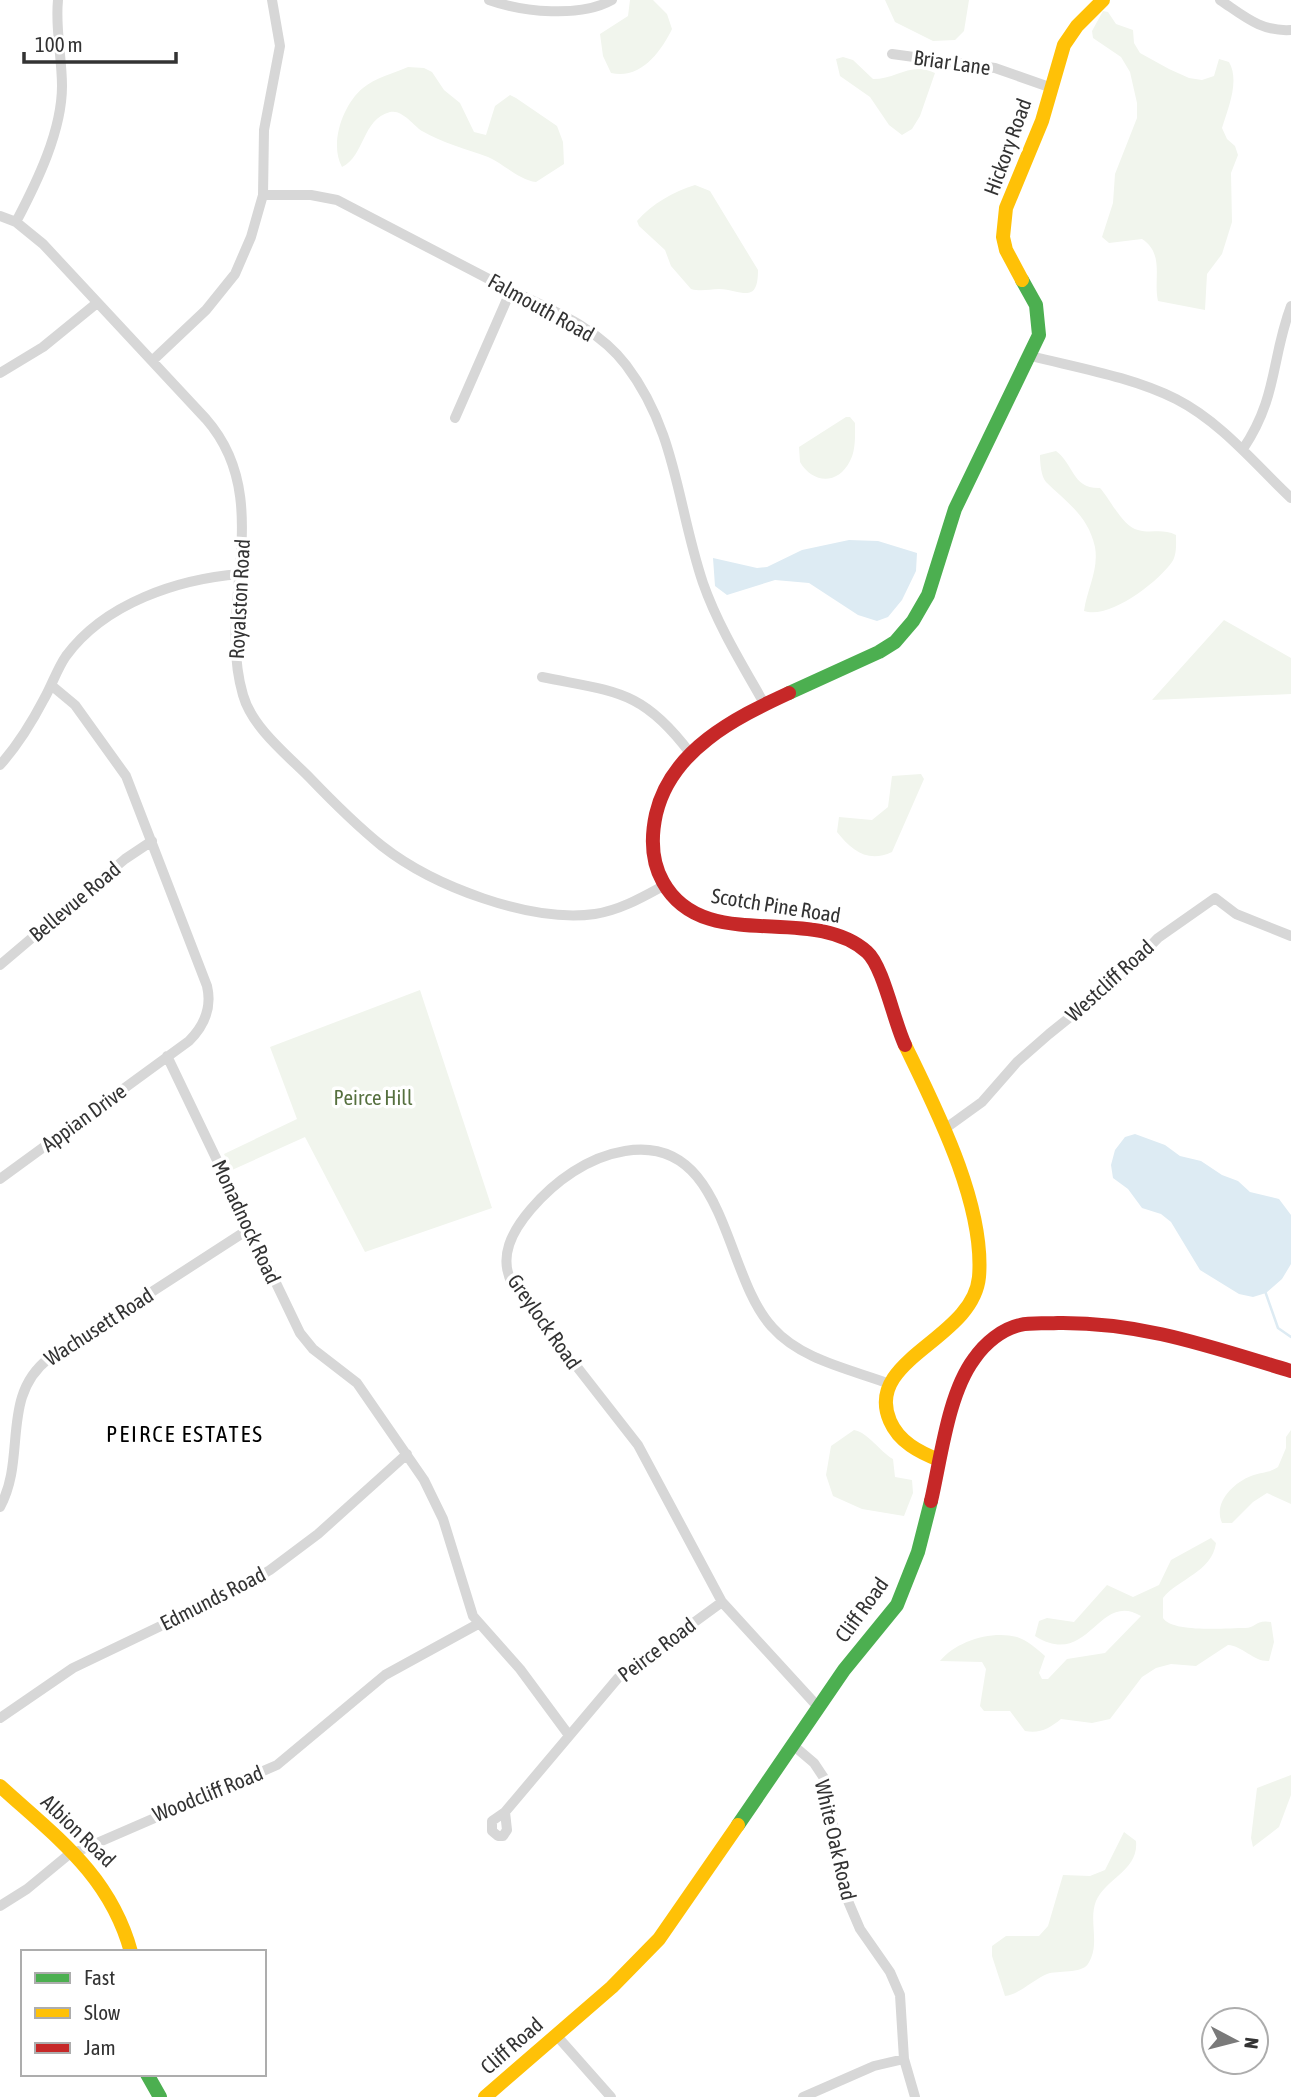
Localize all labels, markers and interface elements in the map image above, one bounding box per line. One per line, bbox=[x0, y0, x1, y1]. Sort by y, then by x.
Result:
scale bar bbox=[24, 21, 177, 65]
text: 100 m bbox=[35, 32, 83, 56]
street label: Briar Lane bbox=[912, 45, 992, 79]
street label: Hickory Road bbox=[978, 95, 1036, 198]
street label: Falmouth Road bbox=[484, 268, 599, 346]
street label: Royalston Road bbox=[224, 538, 254, 660]
street label: Bellevue Road bbox=[24, 856, 125, 946]
street label: Scotch Pine Road bbox=[710, 883, 842, 927]
street label: Westcliff Road bbox=[1060, 935, 1158, 1026]
street label: Appian Drive bbox=[36, 1078, 130, 1156]
park label: Peirce Hill bbox=[334, 1085, 413, 1109]
street label: Monadnock Road bbox=[208, 1156, 286, 1287]
street label: Greylock Road bbox=[503, 1269, 586, 1374]
street label: Wachusett Road bbox=[40, 1282, 157, 1370]
district label: PEIRCE ESTATES bbox=[106, 1421, 264, 1447]
street label: Edmunds Road bbox=[156, 1561, 269, 1635]
street label: Cliff Road bbox=[830, 1572, 893, 1646]
street label: Peirce Road bbox=[613, 1612, 700, 1686]
street label: Woodcliff Road bbox=[149, 1760, 266, 1826]
street label: White Oak Road bbox=[810, 1777, 861, 1902]
street label: Albion Road bbox=[37, 1789, 121, 1871]
legend bbox=[21, 1950, 266, 2076]
text: Fast bbox=[84, 1965, 115, 1989]
text: Slow bbox=[84, 2000, 121, 2024]
north arrow bbox=[1200, 2006, 1270, 2076]
street label: Cliff Road bbox=[475, 2012, 547, 2079]
text: Jam bbox=[84, 2035, 116, 2059]
text: N bbox=[1240, 2036, 1263, 2050]

